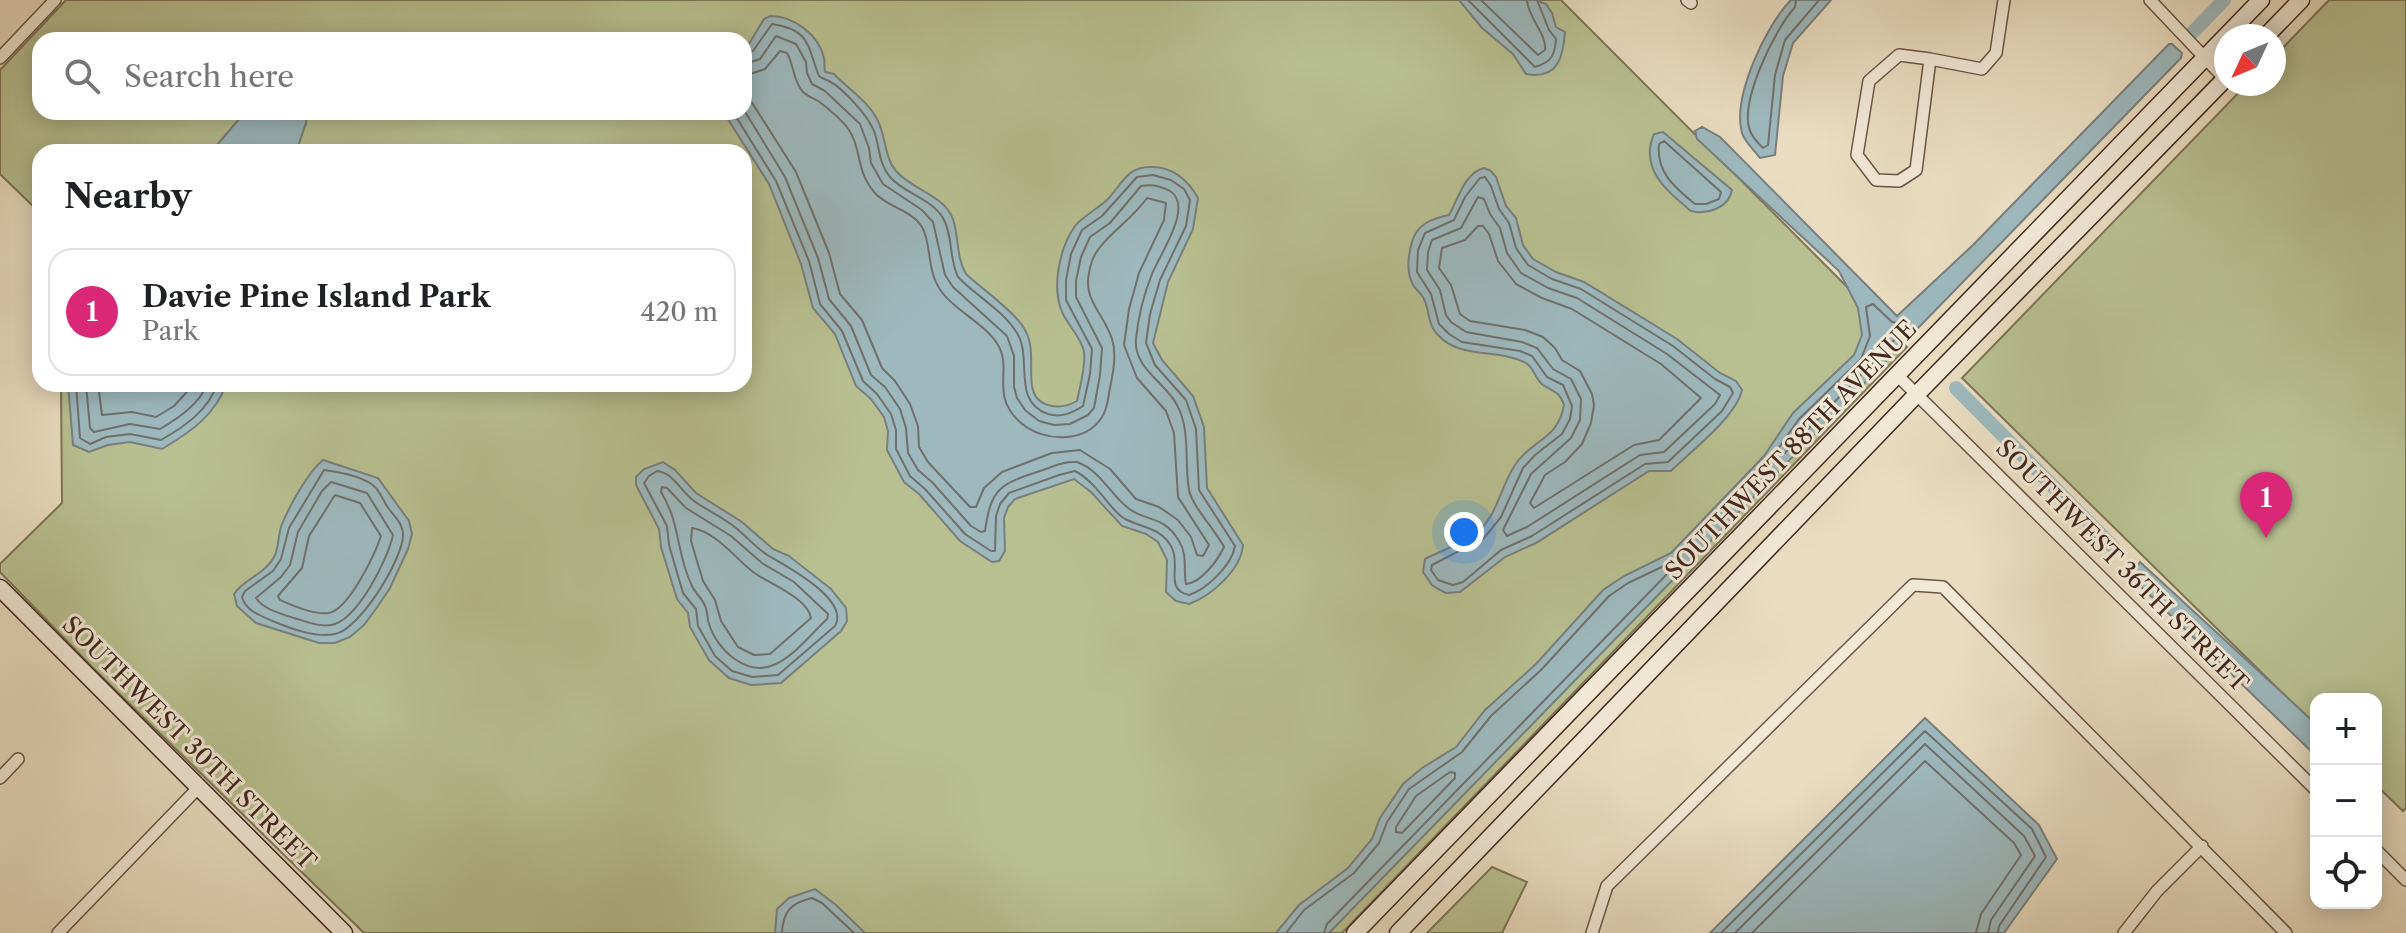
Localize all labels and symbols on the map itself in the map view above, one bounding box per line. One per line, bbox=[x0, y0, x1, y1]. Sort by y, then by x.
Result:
north arrow bbox=[2214, 24, 2286, 96]
street label: SOUTHWEST 88TH AVENUE bbox=[1659, 314, 1922, 585]
street label: SOUTHWEST 36TH STREET bbox=[1990, 434, 2255, 698]
pin: 1 bbox=[2240, 472, 2292, 538]
your location bbox=[1444, 512, 1484, 552]
street label: SOUTHWEST 30TH STREET bbox=[57, 610, 322, 875]

